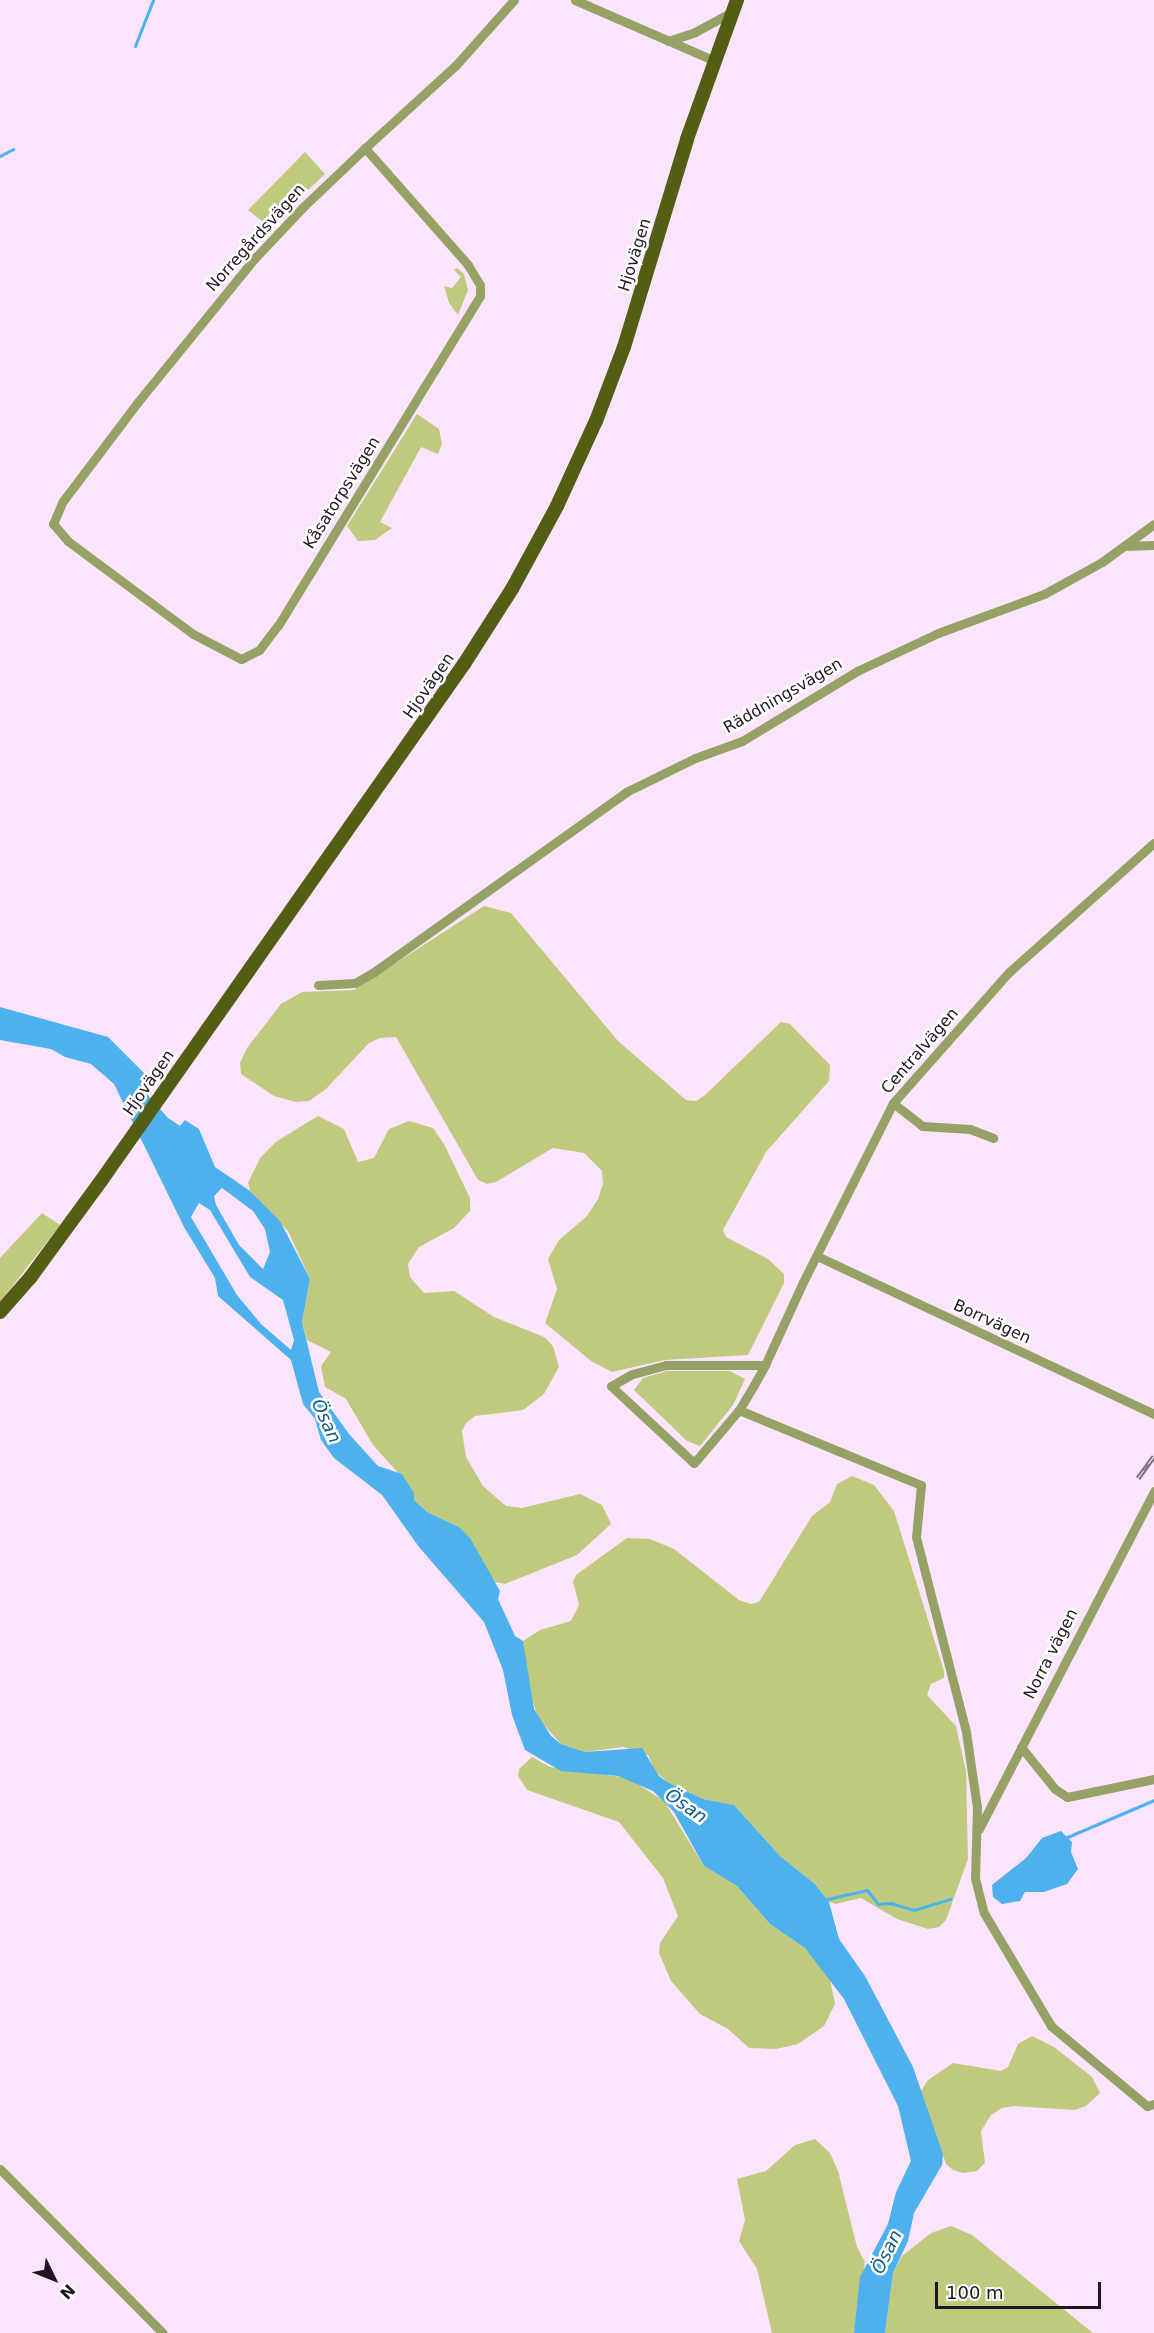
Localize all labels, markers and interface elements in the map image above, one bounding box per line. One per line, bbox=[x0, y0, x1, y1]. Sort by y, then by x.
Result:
street label: Norregårdsvägen bbox=[203, 180, 309, 296]
street label: Hjovägen bbox=[615, 216, 655, 294]
street label: Kåsatorpsvägen bbox=[300, 433, 384, 553]
street label: Hjovägen bbox=[399, 649, 459, 723]
street label: Räddningsvägen bbox=[720, 654, 846, 738]
street label: Centralvägen bbox=[877, 1004, 963, 1098]
street label: Hjovägen bbox=[119, 1046, 179, 1120]
street label: Borrvägen bbox=[950, 1296, 1034, 1348]
water label: Ösan bbox=[306, 1396, 346, 1446]
street label: Norra vägen bbox=[1020, 1606, 1082, 1702]
water label: Ösan bbox=[661, 1784, 711, 1828]
water label: Ösan bbox=[867, 2227, 907, 2277]
north arrow bbox=[24, 2249, 84, 2309]
scale bar bbox=[938, 2270, 1104, 2308]
text: N bbox=[56, 2280, 79, 2303]
text: 100 m bbox=[946, 2282, 1004, 2303]

